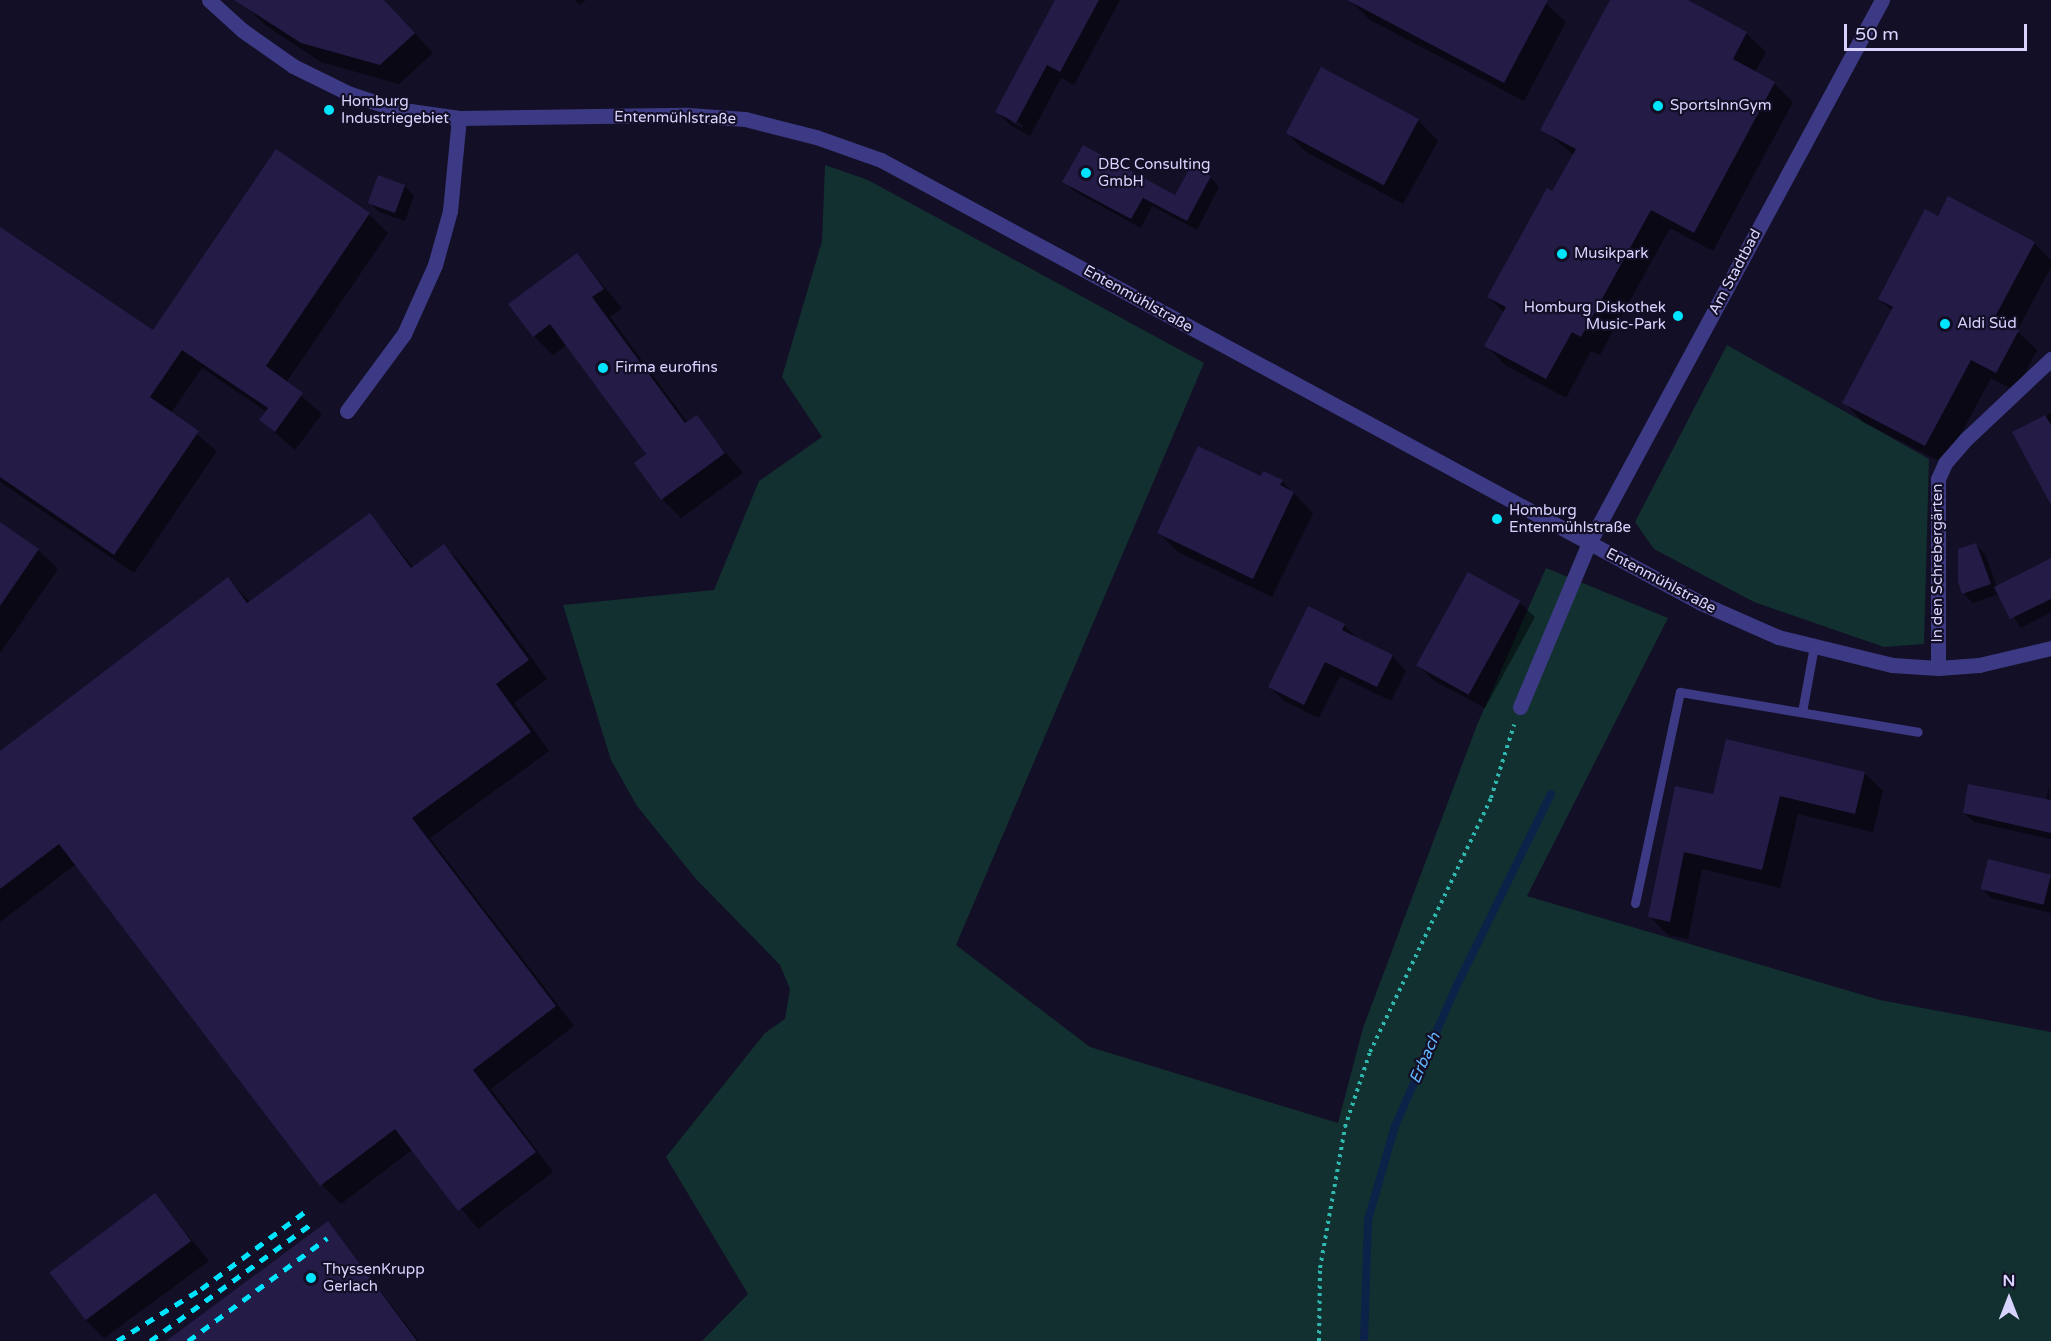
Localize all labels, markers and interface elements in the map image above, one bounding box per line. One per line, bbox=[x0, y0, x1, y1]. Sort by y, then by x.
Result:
scale bar bbox=[1847, 12, 2030, 50]
text: 50 m bbox=[1855, 23, 1899, 45]
place label: Homburg Industriegebiet bbox=[341, 92, 449, 127]
place label: SportsInnGym bbox=[1670, 97, 1772, 115]
marker: SportsInnGym bbox=[1651, 99, 1665, 113]
marker: Homburg Industriegebiet bbox=[322, 103, 336, 117]
street label: Entenmühlstraße bbox=[614, 108, 736, 128]
place label: DBC Consulting GmbH bbox=[1098, 155, 1211, 190]
marker: DBC Consulting GmbH bbox=[1079, 166, 1093, 180]
street label: Am Stadtbad bbox=[1705, 226, 1765, 318]
place label: Musikpark bbox=[1574, 245, 1648, 263]
marker: Musikpark bbox=[1555, 247, 1569, 261]
street label: Entenmühlstraße bbox=[1080, 262, 1196, 336]
place label: Homburg Diskothek Music-Park bbox=[1524, 298, 1666, 333]
marker: Homburg Diskothek Music-Park bbox=[1671, 309, 1685, 323]
place label: Aldi Süd bbox=[1957, 315, 2017, 333]
marker: Aldi Süd bbox=[1938, 317, 1952, 331]
place label: Firma eurofins bbox=[615, 359, 718, 377]
marker: Firma eurofins bbox=[596, 361, 610, 375]
street label: In den Schrebergärten bbox=[1929, 484, 1947, 642]
place label: Homburg Entenmühlstraße bbox=[1509, 501, 1631, 536]
marker: Homburg Entenmühlstraße bbox=[1490, 512, 1504, 526]
street label: Entenmühlstraße bbox=[1603, 544, 1719, 618]
water label: Erbach bbox=[1405, 1030, 1445, 1086]
place label: ThyssenKrupp Gerlach bbox=[323, 1260, 425, 1295]
north arrow bbox=[1979, 1269, 2039, 1329]
marker: ThyssenKrupp Gerlach bbox=[304, 1271, 318, 1285]
text: N bbox=[2003, 1271, 2015, 1291]

